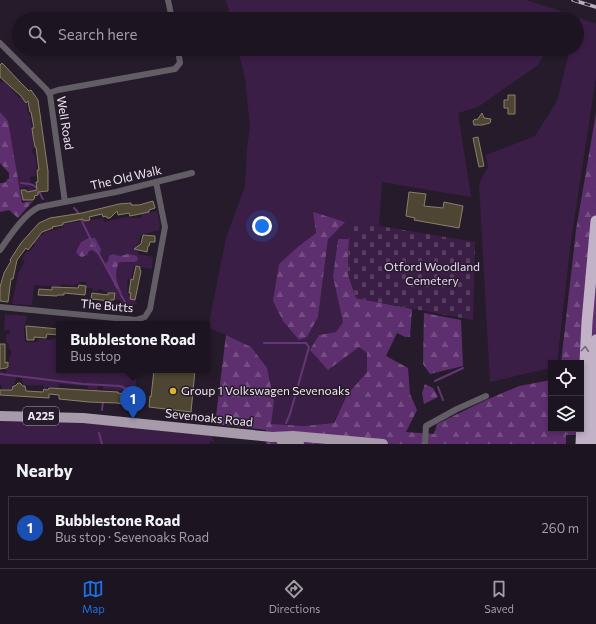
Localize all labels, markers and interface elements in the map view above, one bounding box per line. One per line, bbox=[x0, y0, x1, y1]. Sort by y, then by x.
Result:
search box bbox=[12, 12, 584, 56]
icon: search bbox=[26, 23, 48, 45]
text: Search here bbox=[58, 25, 137, 43]
street label: Well Road bbox=[55, 95, 77, 151]
street label: The Old Walk bbox=[89, 162, 163, 192]
your location bbox=[252, 216, 272, 236]
park label: Otford Woodland Cemetery bbox=[384, 259, 480, 287]
street label: The Butts bbox=[80, 296, 134, 314]
popup bbox=[56, 321, 210, 373]
text: Bubblestone Road bbox=[70, 330, 196, 348]
one-way arrow bbox=[581, 346, 590, 352]
text: Bus stop bbox=[70, 348, 121, 364]
map controls bbox=[548, 360, 584, 432]
button: locate bbox=[548, 360, 584, 396]
place label: Group 1 Volkswagen Sevenoaks bbox=[181, 383, 350, 397]
pin: 1 bbox=[120, 386, 146, 419]
marker: Group 1 Volkswagen Sevenoaks bbox=[168, 386, 178, 396]
button: layers bbox=[548, 396, 584, 432]
street label: Sevenoaks Road bbox=[165, 405, 254, 429]
road number: A225 bbox=[23, 407, 59, 425]
text: Nearby bbox=[16, 460, 73, 481]
text: Bubblestone Road bbox=[55, 511, 180, 529]
text: 1 bbox=[27, 520, 33, 536]
text: 260 m bbox=[542, 520, 579, 536]
text: Bus stop · Sevenoaks Road bbox=[55, 529, 209, 545]
tab: Map bbox=[82, 578, 105, 615]
tab: Directions bbox=[269, 578, 320, 615]
tab: Saved bbox=[484, 578, 514, 615]

